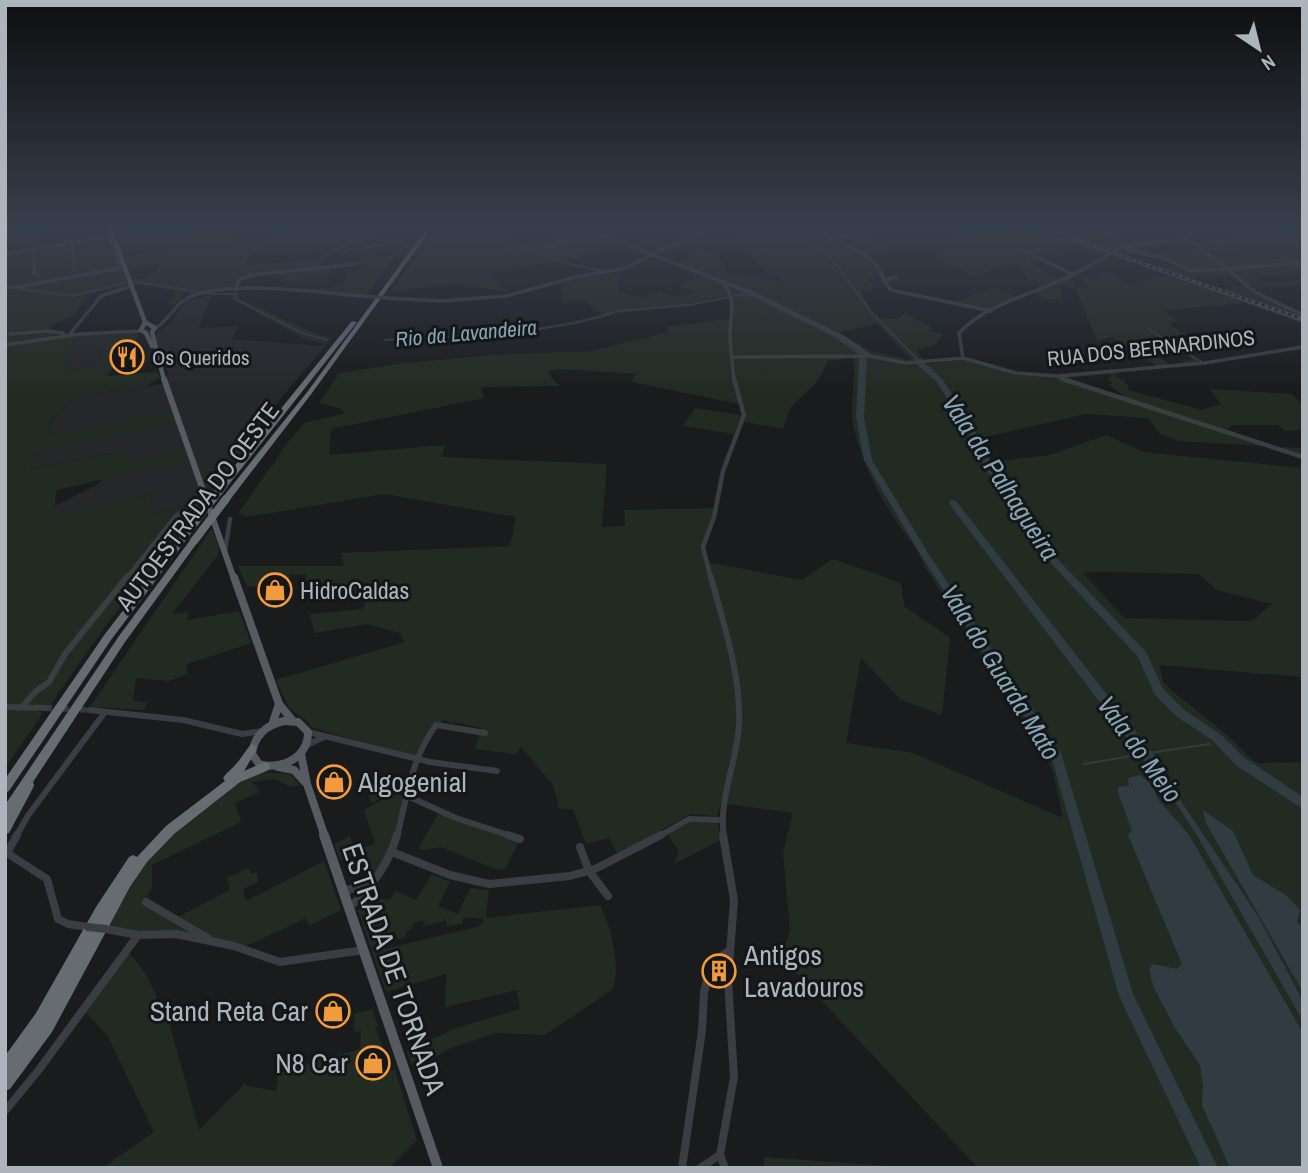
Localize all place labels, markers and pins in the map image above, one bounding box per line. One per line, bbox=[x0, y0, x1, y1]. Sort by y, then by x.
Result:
restaurant icon: Os Queridos bbox=[108, 338, 146, 376]
place label: Os Queridos bbox=[152, 343, 250, 372]
shop icon: HidroCaldas bbox=[256, 571, 294, 609]
place label: HidroCaldas bbox=[300, 574, 409, 606]
shop icon: Algogenial bbox=[315, 763, 353, 801]
place label: Algogenial bbox=[357, 763, 467, 801]
place label: Antigos Lavadouros bbox=[743, 936, 864, 1006]
building icon: Antigos Lavadouros bbox=[700, 952, 738, 990]
place label: Stand Reta Car bbox=[150, 992, 308, 1030]
shop icon: Stand Reta Car bbox=[314, 992, 352, 1030]
place label: N8 Car bbox=[275, 1044, 348, 1082]
shop icon: N8 Car bbox=[354, 1044, 392, 1082]

